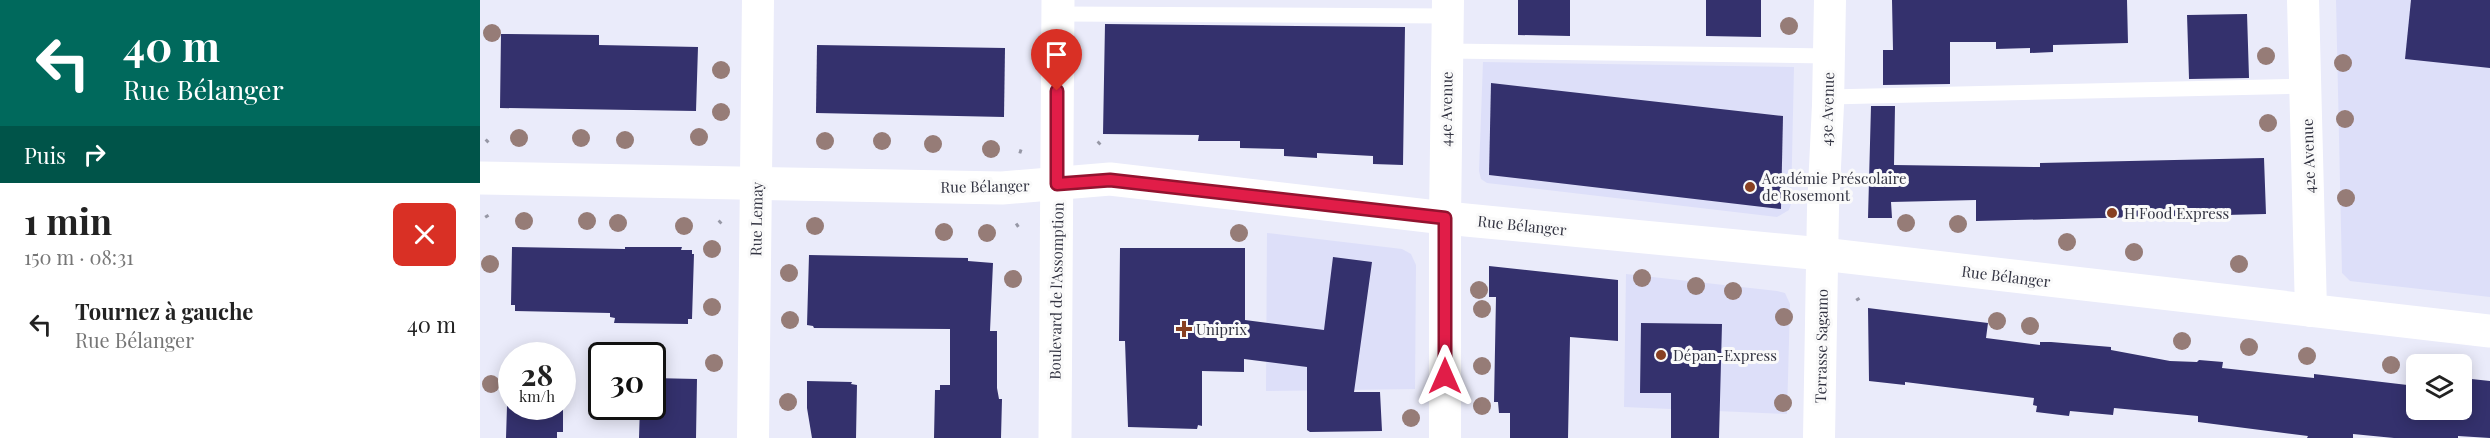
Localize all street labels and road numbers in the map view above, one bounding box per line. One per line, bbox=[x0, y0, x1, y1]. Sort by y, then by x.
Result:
street label: 44e Avenue bbox=[1435, 71, 1457, 147]
street label: 43e Avenue bbox=[1816, 72, 1838, 146]
street label: 42e Avenue bbox=[2297, 118, 2319, 194]
street label: Rue Bélanger bbox=[940, 175, 1030, 197]
street label: Rue Lemay bbox=[745, 181, 767, 256]
street label: Boulevard de l'Assomption bbox=[1044, 202, 1068, 380]
street label: Rue Bélanger bbox=[1477, 210, 1568, 240]
street label: Rue Bélanger bbox=[1960, 261, 2052, 291]
street label: Terrasse Sagamo bbox=[1810, 289, 1832, 403]

